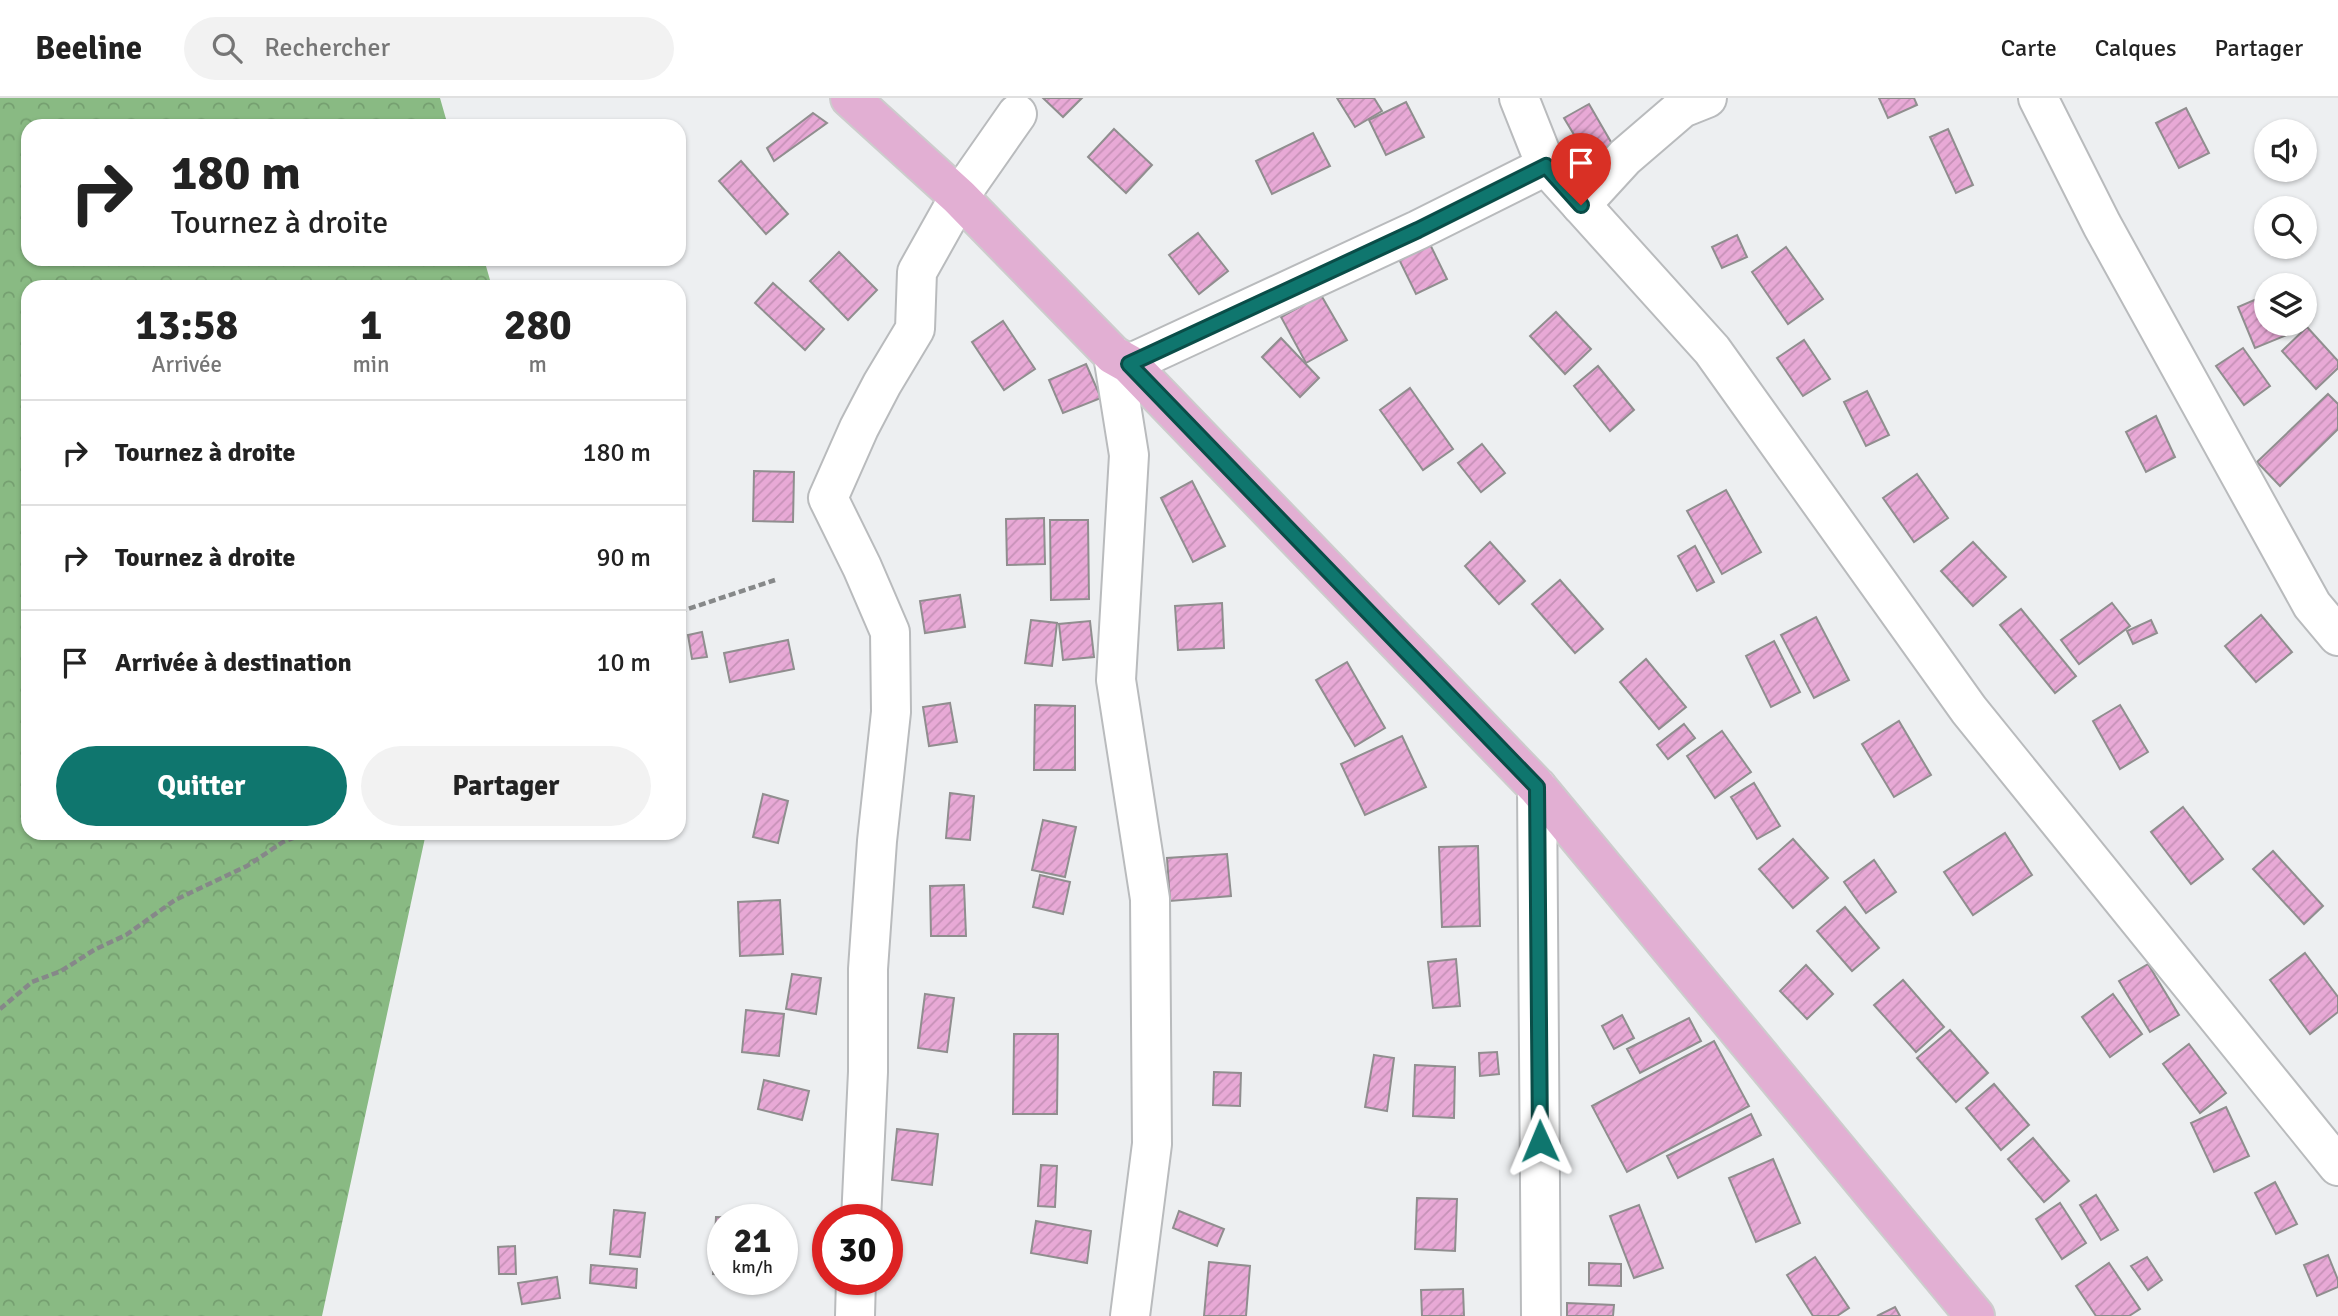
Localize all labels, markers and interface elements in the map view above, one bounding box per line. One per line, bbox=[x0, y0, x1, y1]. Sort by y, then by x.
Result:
search box bbox=[184, 17, 674, 80]
text: Beeline bbox=[35, 28, 142, 69]
icon: search bbox=[208, 29, 246, 67]
text: Rechercher bbox=[264, 32, 390, 64]
text: Carte bbox=[2001, 33, 2057, 63]
text: Calques bbox=[2095, 33, 2176, 63]
text: Partager bbox=[2214, 33, 2303, 63]
map controls bbox=[2254, 119, 2317, 336]
button: sound bbox=[2254, 119, 2317, 182]
pin bbox=[1551, 133, 1611, 205]
text: 180 m bbox=[171, 143, 301, 203]
icon: arrive bbox=[1562, 144, 1600, 182]
icon: right bbox=[56, 147, 147, 238]
button: search bbox=[2254, 196, 2317, 259]
text: Tournez à droite bbox=[171, 203, 388, 242]
button: layers bbox=[2254, 273, 2317, 336]
text: 13:58 bbox=[135, 300, 238, 351]
text: 1 bbox=[360, 300, 382, 351]
text: 280 bbox=[504, 300, 572, 351]
text: Arrivée bbox=[151, 350, 222, 379]
text: min bbox=[352, 350, 390, 379]
text: m bbox=[529, 350, 547, 379]
icon: right bbox=[56, 434, 94, 472]
text: Tournez à droite bbox=[115, 437, 295, 469]
text: 180 m bbox=[582, 437, 651, 469]
icon: right bbox=[56, 539, 94, 577]
text: Tournez à droite bbox=[115, 542, 295, 574]
text: 90 m bbox=[596, 542, 651, 574]
icon: arrive bbox=[56, 644, 94, 682]
text: Arrivée à destination bbox=[115, 647, 352, 679]
text: 10 m bbox=[596, 647, 651, 679]
button: Quitter bbox=[56, 746, 347, 826]
button: Partager bbox=[361, 746, 651, 826]
position arrow bbox=[1503, 1104, 1577, 1178]
speed limit sign: 30 bbox=[812, 1204, 903, 1295]
text: 21 bbox=[734, 1219, 771, 1262]
text: km/h bbox=[732, 1256, 773, 1278]

